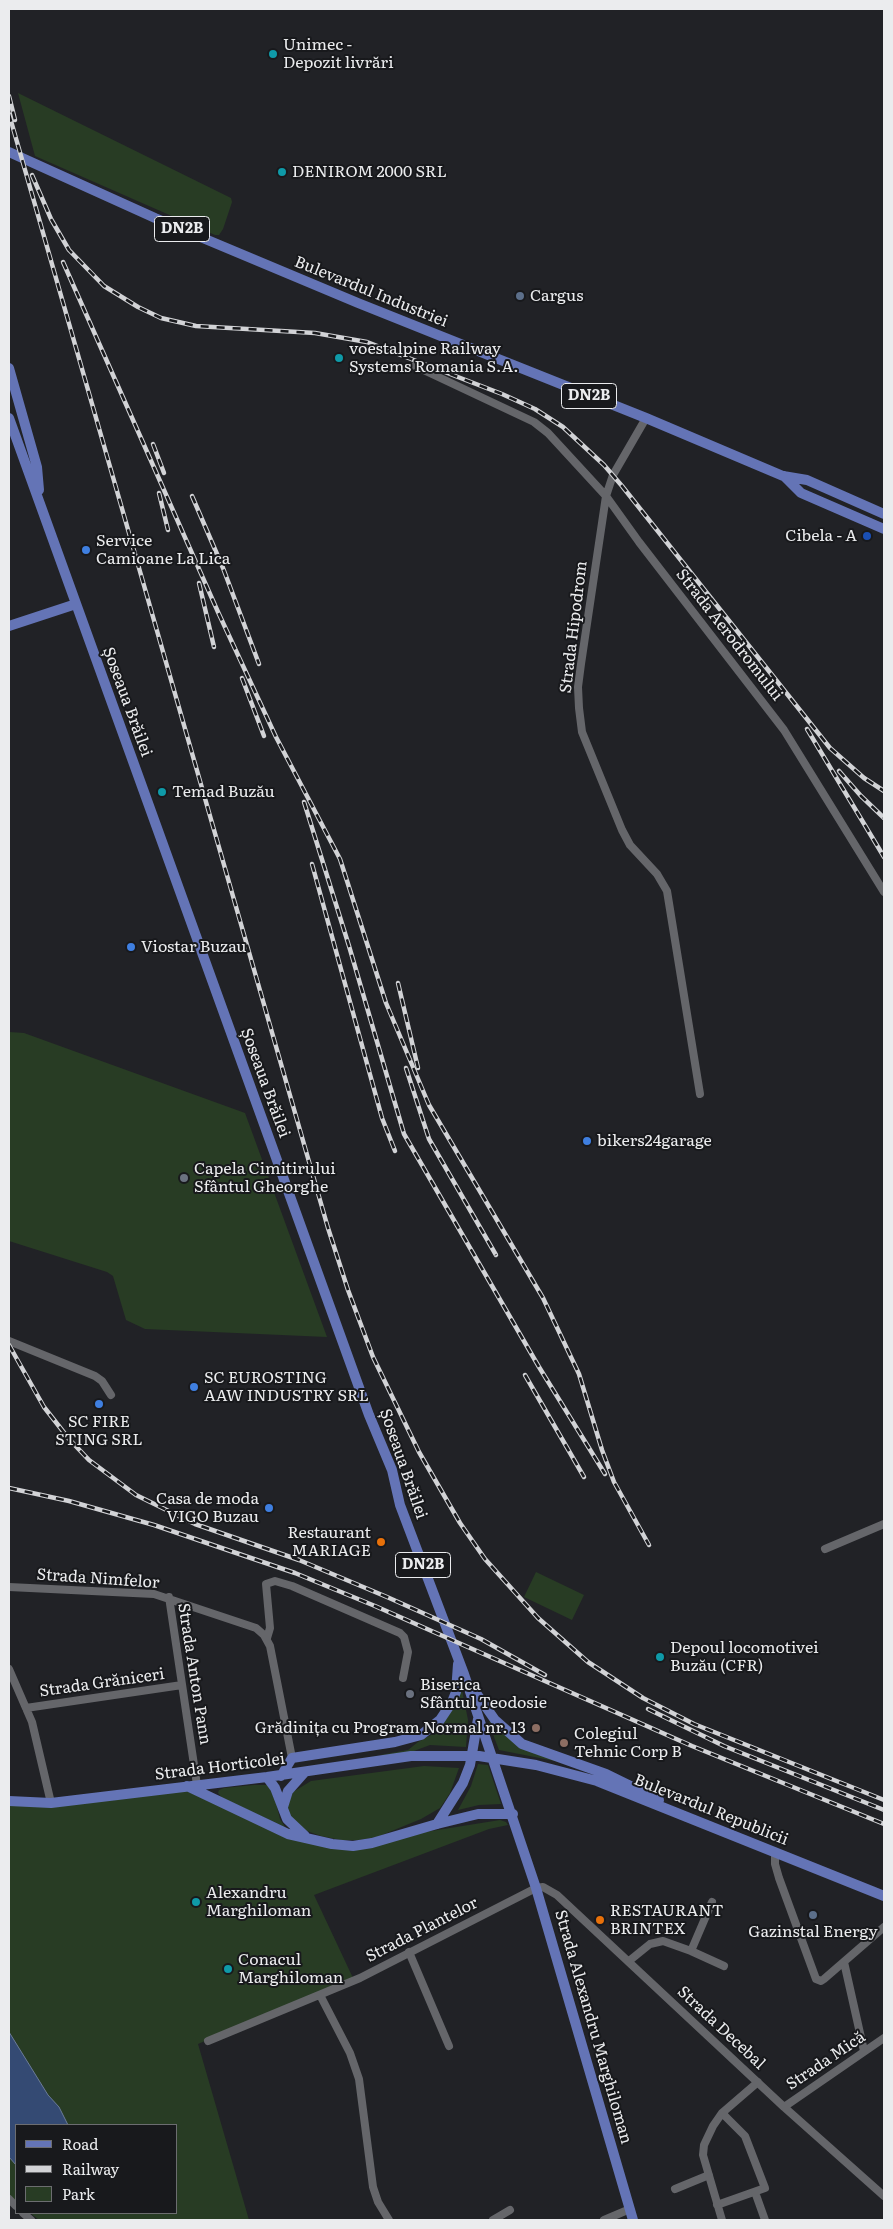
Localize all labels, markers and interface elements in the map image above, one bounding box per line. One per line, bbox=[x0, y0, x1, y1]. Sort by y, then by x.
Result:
place label: Unimec - Depozit livrări bbox=[283, 35, 393, 73]
marker: Unimec - Depozit livrări bbox=[267, 48, 279, 60]
place label: DENIROM 2000 SRL bbox=[292, 162, 447, 182]
marker: DENIROM 2000 SRL bbox=[276, 166, 288, 178]
road number: DN2B bbox=[154, 216, 210, 242]
street label: Bulevardul Industriei bbox=[291, 252, 451, 332]
place label: Cargus bbox=[530, 286, 583, 306]
marker: Cargus bbox=[514, 290, 526, 302]
place label: voestalpine Railway Systems Romania S.A. bbox=[349, 339, 519, 377]
marker: voestalpine Railway Systems Romania S.A. bbox=[333, 352, 345, 364]
road number: DN2B bbox=[562, 384, 616, 408]
place label: Cibela - A bbox=[785, 526, 857, 546]
marker: Cibela - A bbox=[861, 530, 873, 542]
place label: Service Camioane La Lica bbox=[96, 531, 230, 569]
marker: Service Camioane La Lica bbox=[80, 544, 92, 556]
street label: Strada Hipodrom bbox=[556, 560, 592, 694]
street label: Strada Aerodromului bbox=[672, 565, 786, 705]
street label: Șoseaua Brăilei bbox=[98, 645, 156, 759]
place label: Temad Buzău bbox=[172, 782, 275, 802]
marker: Temad Buzău bbox=[156, 786, 168, 798]
place label: Viostar Buzau bbox=[141, 937, 247, 957]
marker: Viostar Buzau bbox=[125, 941, 137, 953]
street label: Șoseaua Brăilei bbox=[236, 1026, 294, 1140]
place label: bikers24garage bbox=[597, 1131, 712, 1151]
marker: bikers24garage bbox=[581, 1135, 593, 1147]
place label: Capela Cimitirului Sfântul Gheorghe bbox=[194, 1159, 336, 1197]
marker: Capela Cimitirului Sfântul Gheorghe bbox=[178, 1172, 190, 1184]
place label: SC EUROSTING AAW INDUSTRY SRL bbox=[204, 1368, 369, 1406]
marker: SC EUROSTING AAW INDUSTRY SRL bbox=[188, 1381, 200, 1393]
marker: SC FIRE STING SRL bbox=[93, 1398, 105, 1410]
street label: Șoseaua Brăilei bbox=[375, 1406, 431, 1522]
place label: SC FIRE STING SRL bbox=[55, 1412, 143, 1450]
place label: Casa de moda VIGO Buzau bbox=[156, 1489, 259, 1527]
marker: Casa de moda VIGO Buzau bbox=[263, 1502, 275, 1514]
place label: Restaurant MARIAGE bbox=[287, 1523, 371, 1561]
marker: Restaurant MARIAGE bbox=[375, 1536, 387, 1548]
road number: DN2B bbox=[396, 1552, 450, 1578]
street label: Strada Nimfelor bbox=[36, 1565, 160, 1593]
street label: Strada Anton Pann bbox=[173, 1602, 215, 1746]
place label: Depoul locomotivei Buzău (CFR) bbox=[670, 1638, 819, 1676]
marker: Depoul locomotivei Buzău (CFR) bbox=[654, 1651, 666, 1663]
street label: Strada Grăniceri bbox=[38, 1665, 166, 1701]
place label: Biserica Sfântul Teodosie bbox=[420, 1675, 547, 1713]
marker: Biserica Sfântul Teodosie bbox=[404, 1688, 416, 1700]
place label: Grădinița cu Program Normal nr. 13 bbox=[255, 1718, 526, 1738]
marker: Grădinița cu Program Normal nr. 13 bbox=[530, 1722, 542, 1734]
place label: Colegiul Tehnic Corp B bbox=[574, 1724, 682, 1762]
marker: Colegiul Tehnic Corp B bbox=[558, 1737, 570, 1749]
street label: Strada Horticolei bbox=[154, 1749, 286, 1785]
street label: Bulevardul Republicii bbox=[631, 1770, 791, 1850]
place label: Alexandru Marghiloman bbox=[206, 1883, 311, 1921]
street label: Strada Plantelor bbox=[363, 1893, 481, 1967]
marker: Alexandru Marghiloman bbox=[190, 1896, 202, 1908]
place label: RESTAURANT BRINTEX bbox=[610, 1901, 723, 1939]
street label: Strada Alexandru Marghiloman bbox=[550, 1908, 636, 2146]
marker: Gazinstal Energy bbox=[807, 1909, 819, 1921]
marker: RESTAURANT BRINTEX bbox=[594, 1914, 606, 1926]
place label: Gazinstal Energy bbox=[748, 1922, 878, 1942]
place label: Conacul Marghiloman bbox=[238, 1950, 343, 1988]
marker: Conacul Marghiloman bbox=[222, 1963, 234, 1975]
street label: Strada Decebal bbox=[673, 1982, 769, 2074]
street label: Strada Mică bbox=[783, 2028, 869, 2094]
legend bbox=[15, 2124, 178, 2214]
text: Road bbox=[62, 2132, 98, 2155]
text: Railway bbox=[62, 2157, 119, 2180]
text: Park bbox=[62, 2182, 95, 2205]

